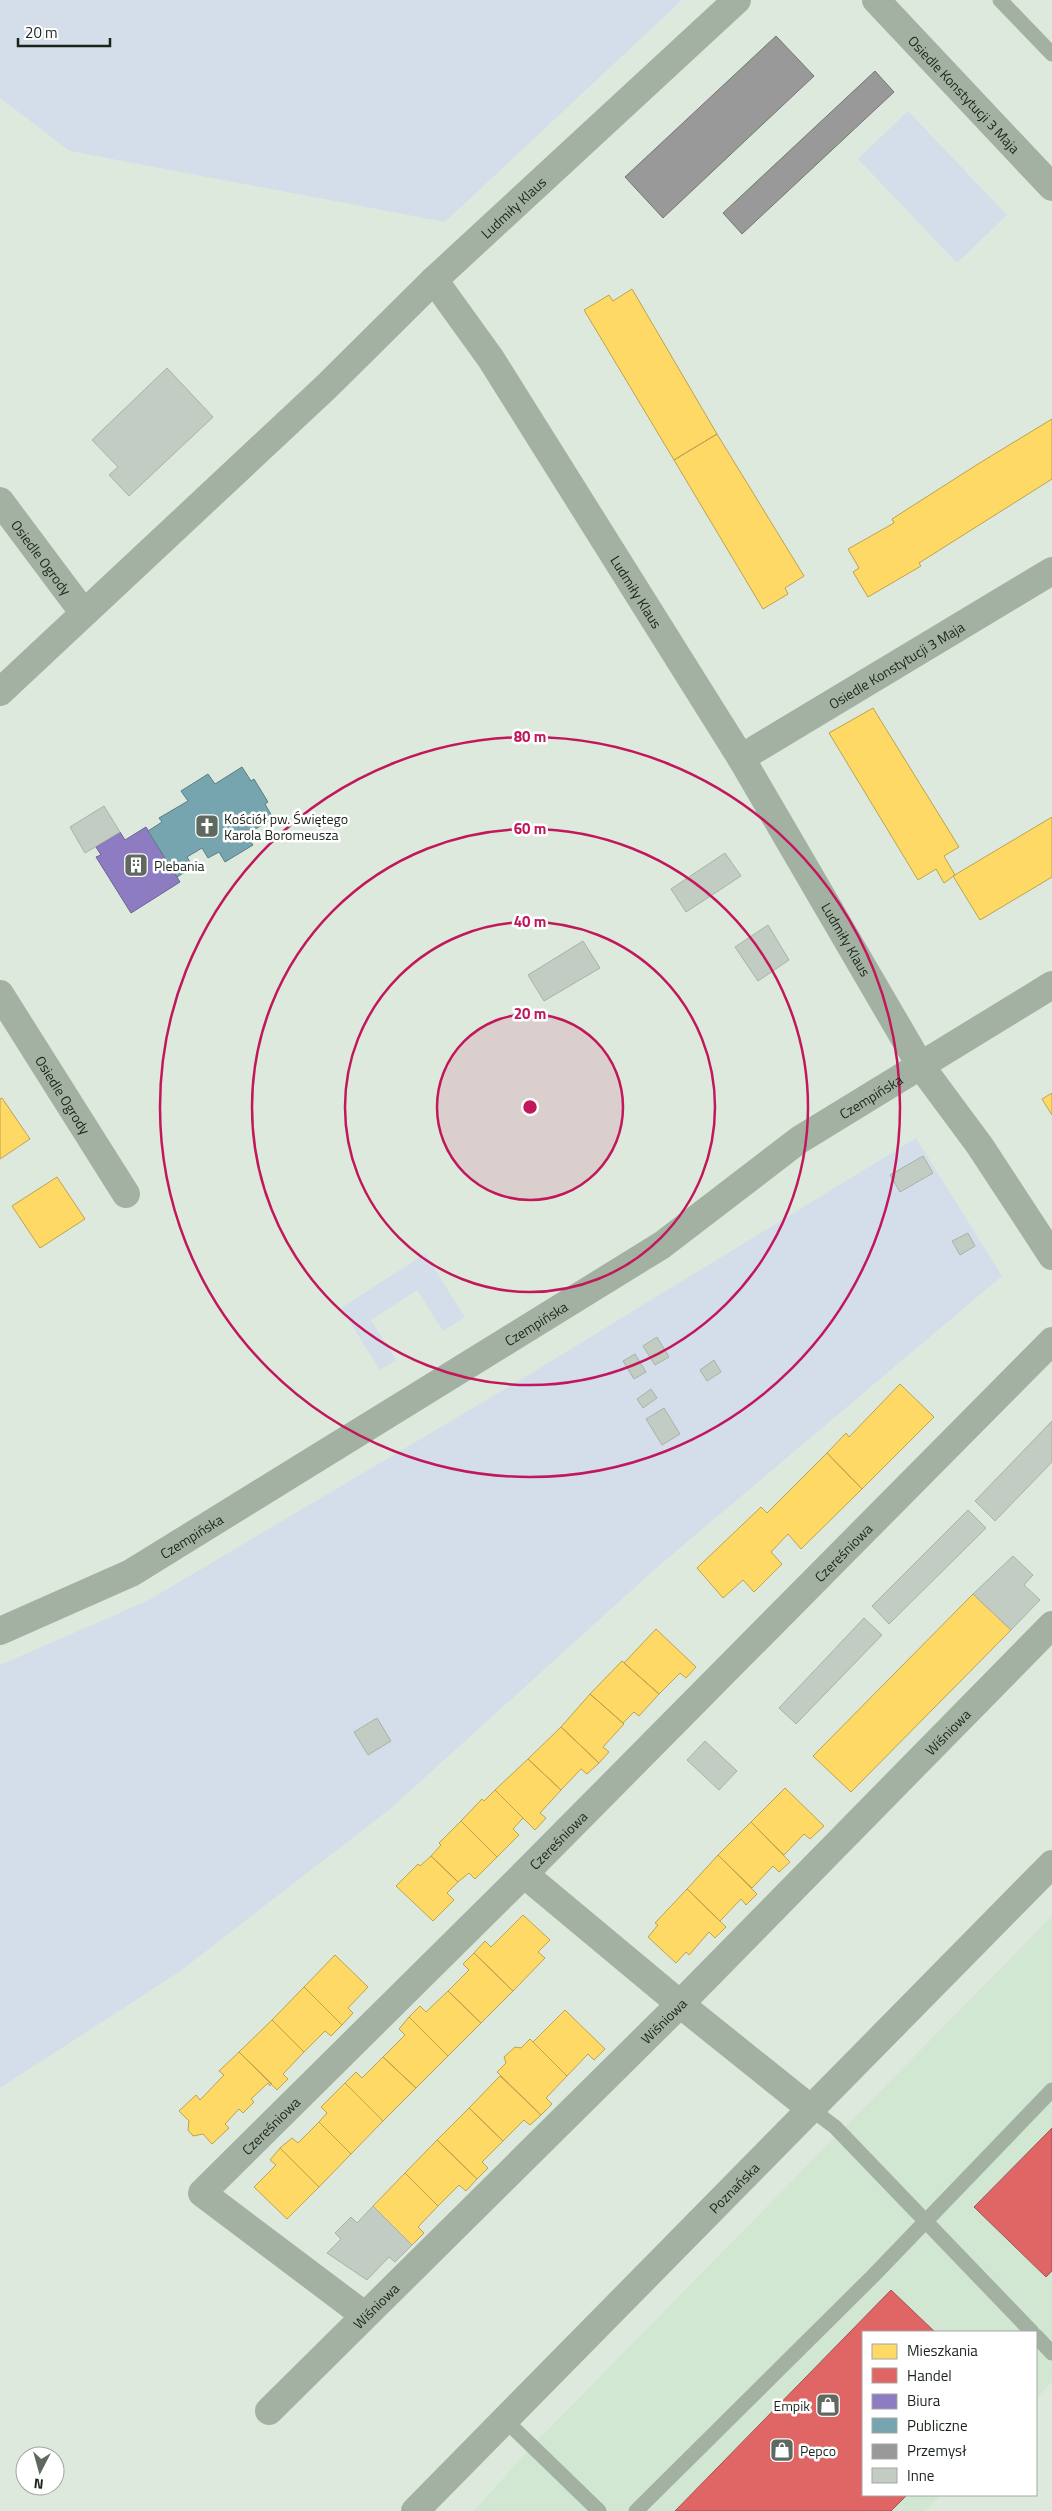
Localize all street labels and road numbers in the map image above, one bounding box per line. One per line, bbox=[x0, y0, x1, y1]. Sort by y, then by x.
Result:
street label: Osiedle Konstytucji 3 Maja bbox=[904, 30, 1025, 158]
street label: Ludmiły Klaus bbox=[476, 171, 550, 243]
street label: Osiedle Ogrody bbox=[7, 515, 77, 599]
street label: Ludmiły Klaus bbox=[606, 551, 668, 632]
street label: Osiedle Konstytucji 3 Maja bbox=[824, 616, 968, 714]
street label: Ludmiły Klaus bbox=[817, 898, 877, 980]
street label: Osiedle Ogrody bbox=[31, 1051, 96, 1138]
street label: Czempińska bbox=[835, 1069, 906, 1124]
street label: Czempińska bbox=[500, 1295, 571, 1351]
street label: Czempińska bbox=[155, 1508, 227, 1563]
street label: Czereśniowa bbox=[809, 1518, 877, 1586]
street label: Wiśniowa bbox=[920, 1704, 975, 1760]
street label: Czereśniowa bbox=[524, 1806, 592, 1874]
street label: Wiśniowa bbox=[636, 1993, 691, 2048]
street label: Czereśniowa bbox=[236, 2091, 304, 2159]
street label: Poznańska bbox=[703, 2157, 764, 2218]
street label: Wiśniowa bbox=[348, 2278, 403, 2333]

